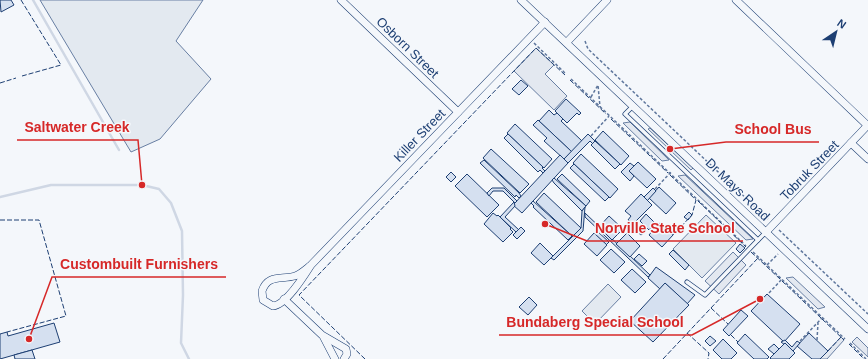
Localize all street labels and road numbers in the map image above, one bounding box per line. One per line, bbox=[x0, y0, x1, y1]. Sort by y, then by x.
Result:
street label: Osborn Street bbox=[373, 14, 442, 81]
street label: Killer Street bbox=[391, 106, 448, 165]
street label: Tobruk Street bbox=[777, 137, 842, 203]
street label: Dr Mays Road bbox=[703, 155, 773, 224]

